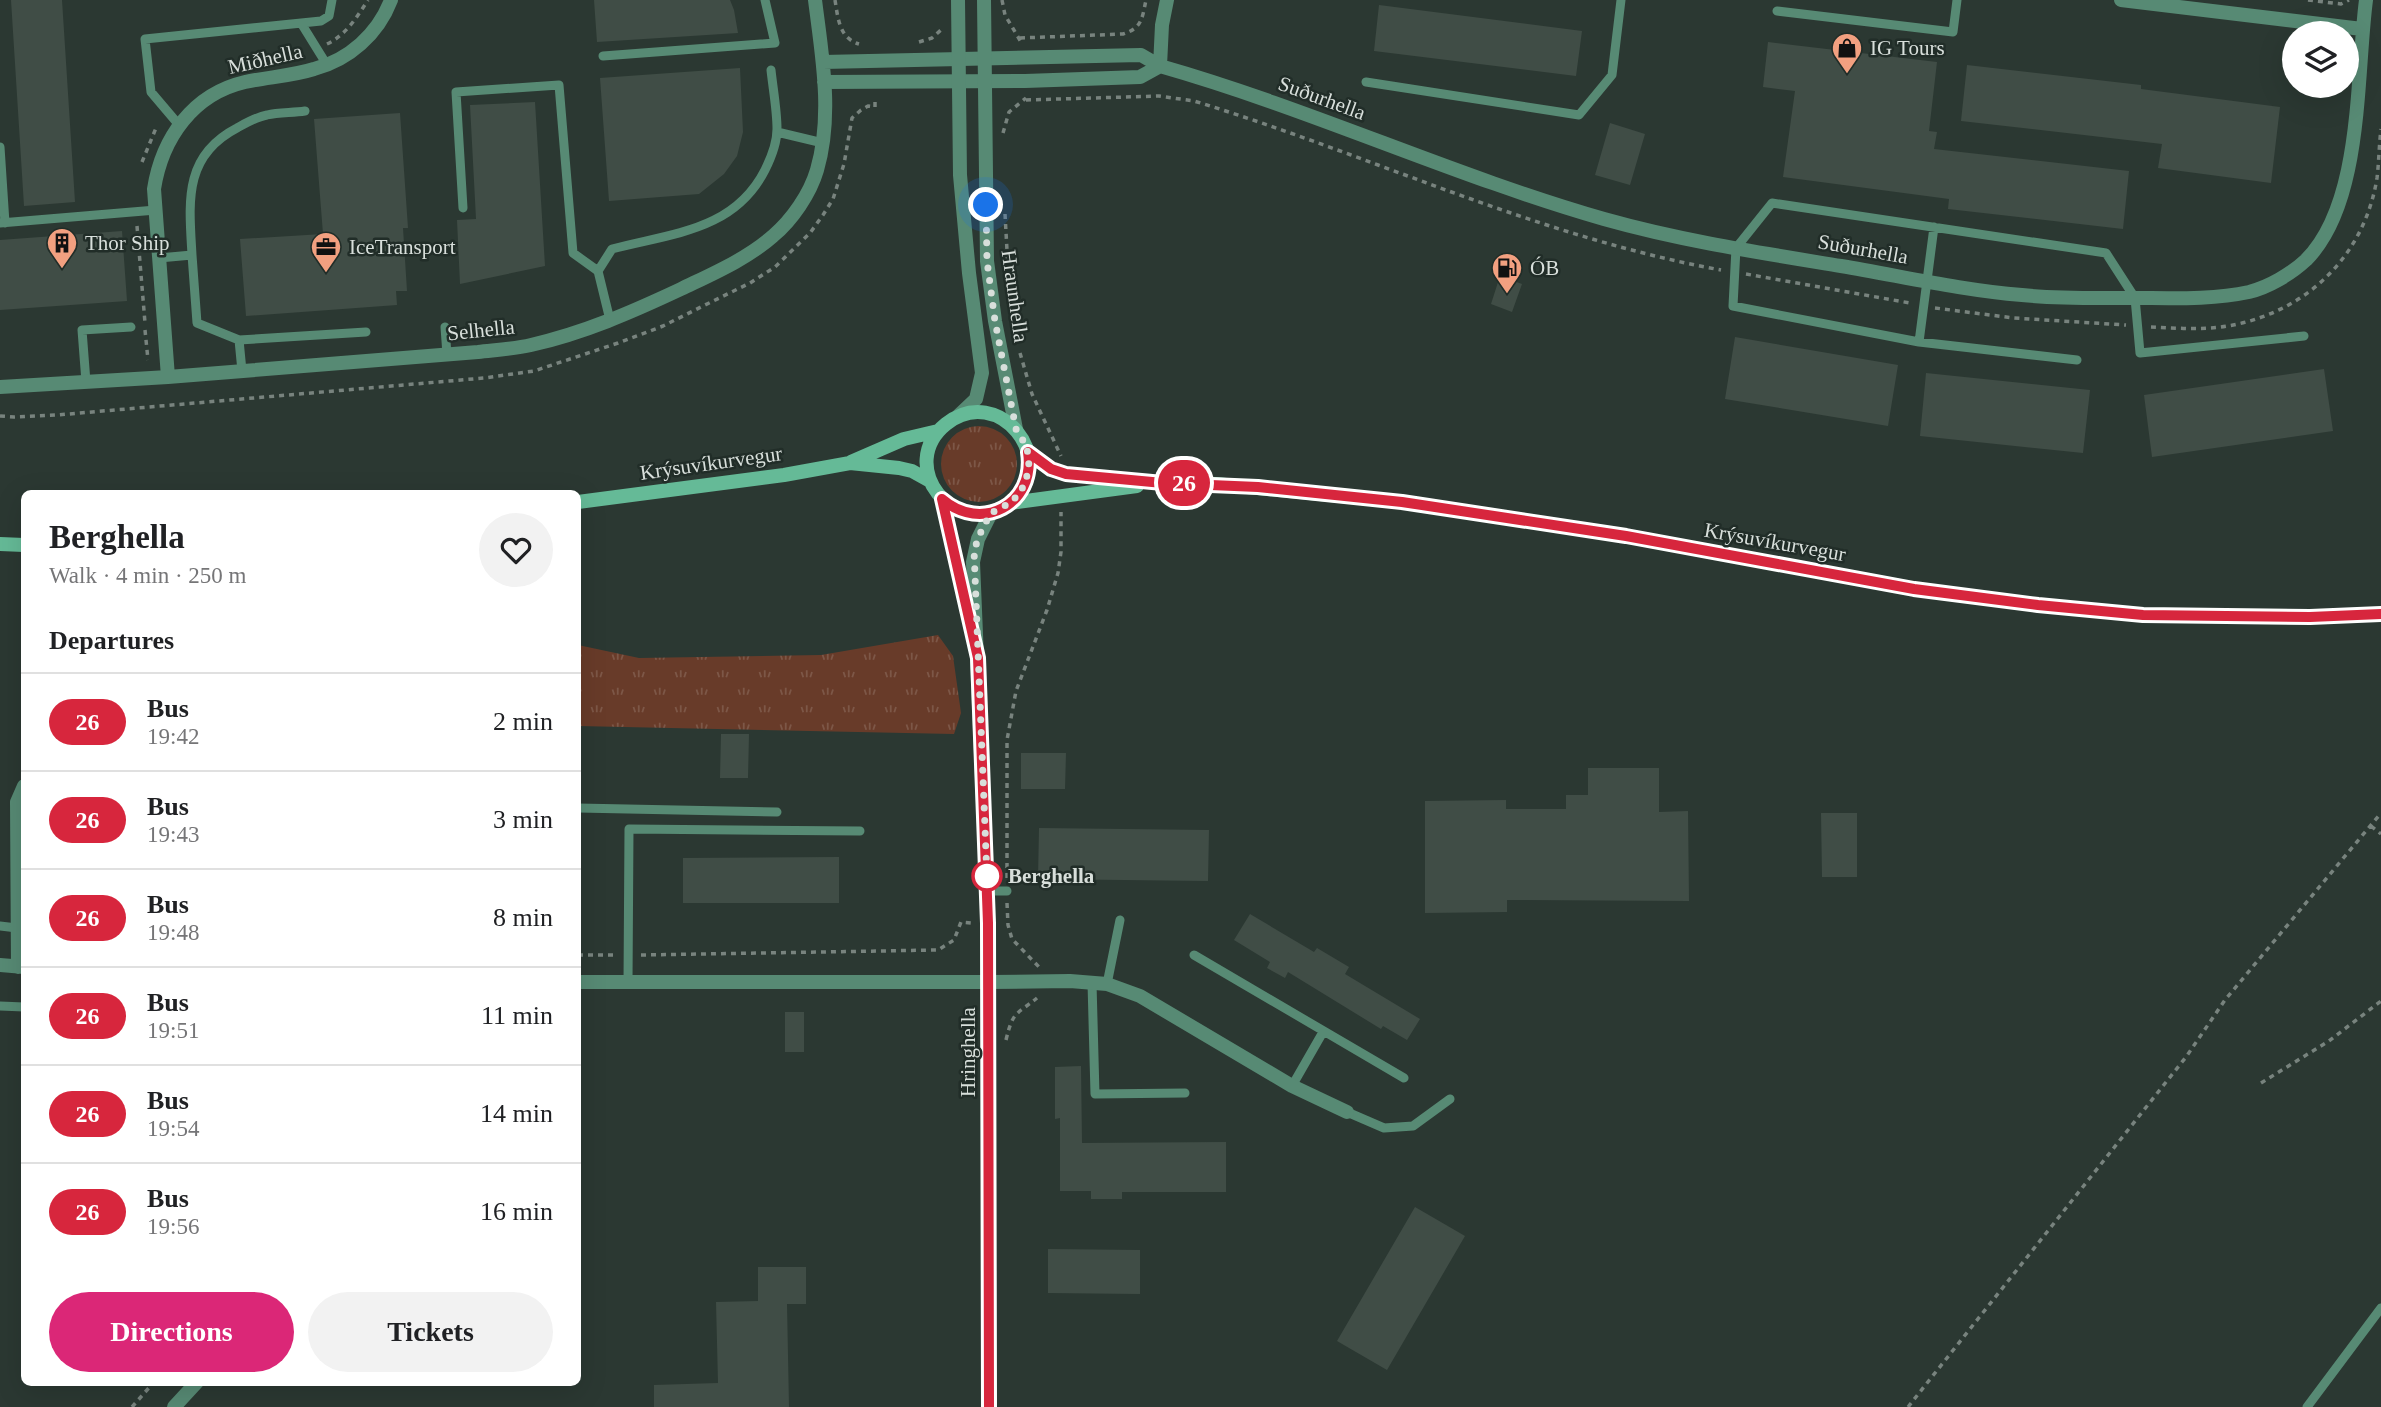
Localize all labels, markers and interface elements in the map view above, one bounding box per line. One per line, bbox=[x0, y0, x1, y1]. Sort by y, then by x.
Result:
map controls bbox=[2282, 21, 2359, 98]
button: layers bbox=[2282, 21, 2359, 98]
shop icon: IG Tours bbox=[1830, 31, 1864, 75]
place label: IG Tours bbox=[1870, 36, 1945, 60]
street label: Miðhella bbox=[225, 39, 305, 79]
street label: Suðurhella bbox=[1275, 71, 1369, 125]
your location bbox=[968, 187, 1003, 222]
building icon: Thor Ship bbox=[45, 226, 79, 270]
street label: Suðurhella bbox=[1816, 229, 1911, 269]
office icon: IceTransport bbox=[309, 230, 343, 274]
place label: Thor Ship bbox=[85, 231, 170, 255]
place label: IceTransport bbox=[349, 235, 456, 259]
street label: Hraunhella bbox=[997, 248, 1033, 345]
fuel station icon: ÓB bbox=[1490, 251, 1524, 295]
place label: ÓB bbox=[1530, 256, 1559, 280]
street label: Selhella bbox=[446, 314, 517, 345]
street label: Krýsuvíkurvegur bbox=[638, 441, 784, 485]
line badge: 26 bbox=[1152, 460, 1216, 506]
text: 26 bbox=[1172, 470, 1196, 496]
button: heart bbox=[479, 513, 553, 587]
street label: Krýsuvíkurvegur bbox=[1702, 518, 1848, 566]
text: Berghella bbox=[49, 519, 185, 555]
text: Walk · 4 min · 250 m bbox=[49, 563, 246, 588]
text: Departures bbox=[49, 626, 174, 655]
text: Bus bbox=[147, 694, 189, 723]
text: 2 min bbox=[493, 707, 553, 736]
text: 26 bbox=[76, 709, 100, 735]
text: 19:42 bbox=[147, 724, 199, 749]
text: Bus bbox=[147, 792, 189, 821]
text: 3 min bbox=[493, 805, 553, 834]
text: 26 bbox=[76, 807, 100, 833]
text: 19:43 bbox=[147, 822, 199, 847]
marker: Berghella bbox=[972, 861, 1002, 891]
place label: Berghella bbox=[1008, 864, 1095, 888]
text: Bus bbox=[147, 890, 189, 919]
text: 8 min bbox=[493, 903, 553, 932]
text: 26 bbox=[76, 905, 100, 931]
text: 19:48 bbox=[147, 920, 199, 945]
text: Bus bbox=[147, 988, 189, 1017]
text: 11 min bbox=[481, 1001, 553, 1030]
text: 26 bbox=[76, 1003, 100, 1029]
street label: Hringhella bbox=[956, 1006, 980, 1097]
text: 19:51 bbox=[147, 1018, 199, 1043]
text: Bus bbox=[147, 1086, 189, 1115]
text: 14 min bbox=[480, 1099, 553, 1128]
text: 26 bbox=[76, 1101, 100, 1127]
text: 19:54 bbox=[147, 1116, 199, 1141]
text: Bus bbox=[147, 1184, 189, 1213]
text: 16 min bbox=[480, 1197, 553, 1226]
text: 26 bbox=[76, 1199, 100, 1225]
text: 19:56 bbox=[147, 1214, 199, 1239]
button: Directions bbox=[49, 1292, 294, 1372]
button: Tickets bbox=[308, 1292, 553, 1372]

